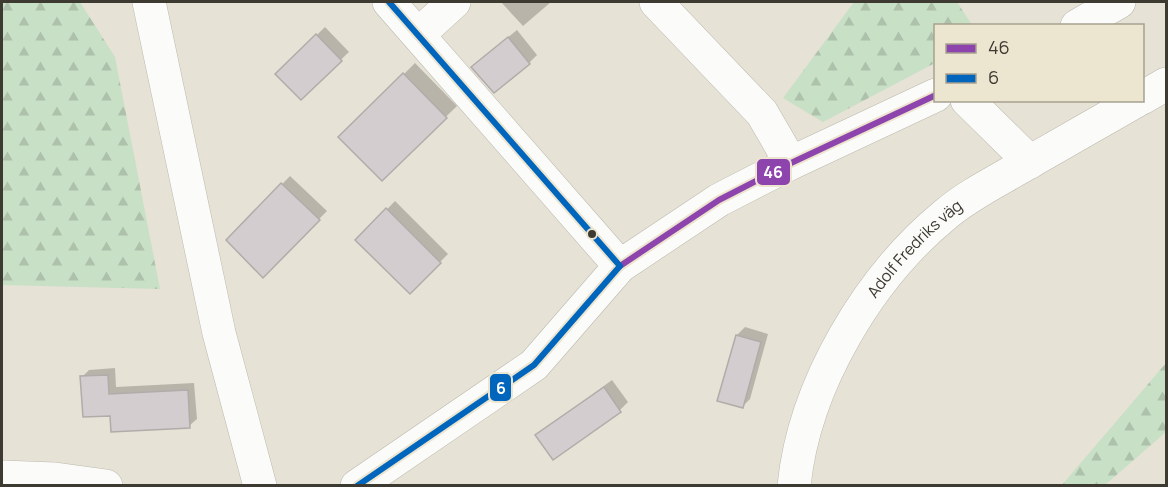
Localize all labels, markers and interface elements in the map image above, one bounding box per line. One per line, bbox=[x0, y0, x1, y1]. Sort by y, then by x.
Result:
legend bbox=[934, 24, 1144, 102]
text: 46 bbox=[988, 35, 1010, 59]
text: 6 bbox=[988, 65, 999, 89]
line badge: 46 bbox=[756, 158, 791, 186]
text: 46 bbox=[763, 161, 783, 183]
street label: Adolf Fredriks väg bbox=[862, 194, 966, 302]
unlabelled marker bbox=[586, 228, 598, 240]
line badge: 6 bbox=[489, 373, 512, 402]
text: 6 bbox=[496, 377, 506, 399]

